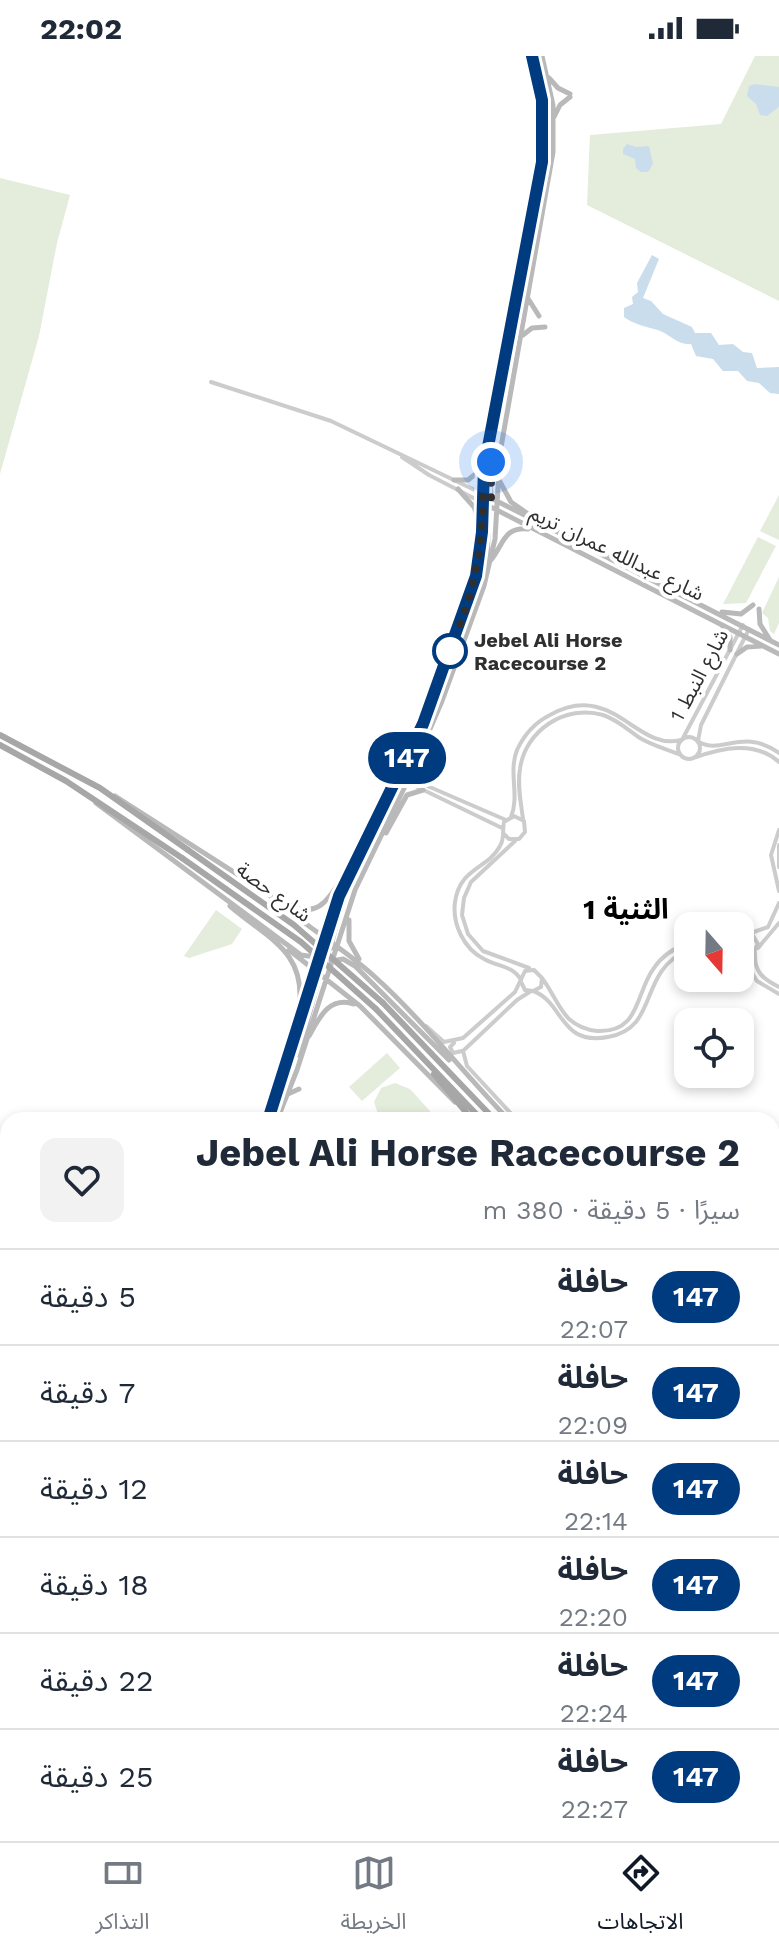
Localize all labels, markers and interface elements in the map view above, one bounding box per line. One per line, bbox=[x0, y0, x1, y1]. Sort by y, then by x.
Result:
text: 22:02 bbox=[40, 11, 122, 46]
your location bbox=[471, 442, 511, 482]
street label: شارع عبدالله عمران تريم bbox=[525, 500, 708, 608]
street label: شارع النبط 1 bbox=[665, 625, 736, 727]
place label: Jebel Ali Horse Racecourse 2 bbox=[474, 628, 623, 675]
marker: Jebel Ali Horse Racecourse 2 bbox=[433, 634, 467, 668]
line badge: 147 bbox=[361, 732, 453, 784]
text: 147 bbox=[384, 741, 430, 774]
street label: شارع حصة bbox=[230, 857, 316, 929]
district label: الثنية 1 bbox=[583, 893, 669, 926]
north arrow bbox=[674, 912, 754, 992]
map controls bbox=[674, 912, 754, 1088]
button: locate bbox=[674, 1008, 754, 1088]
text: Jebel Ali Horse Racecourse 2 bbox=[196, 1131, 740, 1175]
button: heart bbox=[40, 1138, 124, 1222]
text: سيرًا · 5 دقيقة · 380 m bbox=[483, 1195, 740, 1225]
text: حافلة bbox=[557, 1264, 628, 1299]
text: 5 دقيقة bbox=[40, 1279, 136, 1314]
text: 147 bbox=[673, 1280, 719, 1313]
text: 22:07 bbox=[560, 1314, 628, 1344]
text: حافلة bbox=[557, 1360, 628, 1395]
text: 7 دقيقة bbox=[40, 1375, 135, 1410]
text: 147 bbox=[673, 1376, 719, 1409]
text: 22:09 bbox=[558, 1410, 628, 1440]
text: حافلة bbox=[557, 1456, 628, 1491]
text: 12 دقيقة bbox=[40, 1471, 148, 1506]
text: 147 bbox=[673, 1472, 719, 1505]
text: 22:14 bbox=[564, 1506, 628, 1536]
text: حافلة bbox=[557, 1552, 628, 1587]
text: 18 دقيقة bbox=[40, 1567, 149, 1602]
text: 147 bbox=[673, 1568, 719, 1601]
text: 22:20 bbox=[559, 1602, 628, 1632]
text: حافلة bbox=[557, 1648, 628, 1683]
text: 22 دقيقة bbox=[40, 1663, 154, 1698]
text: 147 bbox=[673, 1664, 719, 1697]
text: 22:24 bbox=[560, 1698, 628, 1728]
text: حافلة bbox=[557, 1744, 628, 1779]
text: 25 دقيقة bbox=[40, 1759, 154, 1794]
text: 147 bbox=[673, 1760, 719, 1793]
text: 22:27 bbox=[561, 1794, 628, 1824]
tab: التذاكر bbox=[96, 1851, 149, 1945]
tab: الخريطة bbox=[341, 1851, 406, 1945]
tab: الاتجاهات bbox=[598, 1851, 683, 1945]

